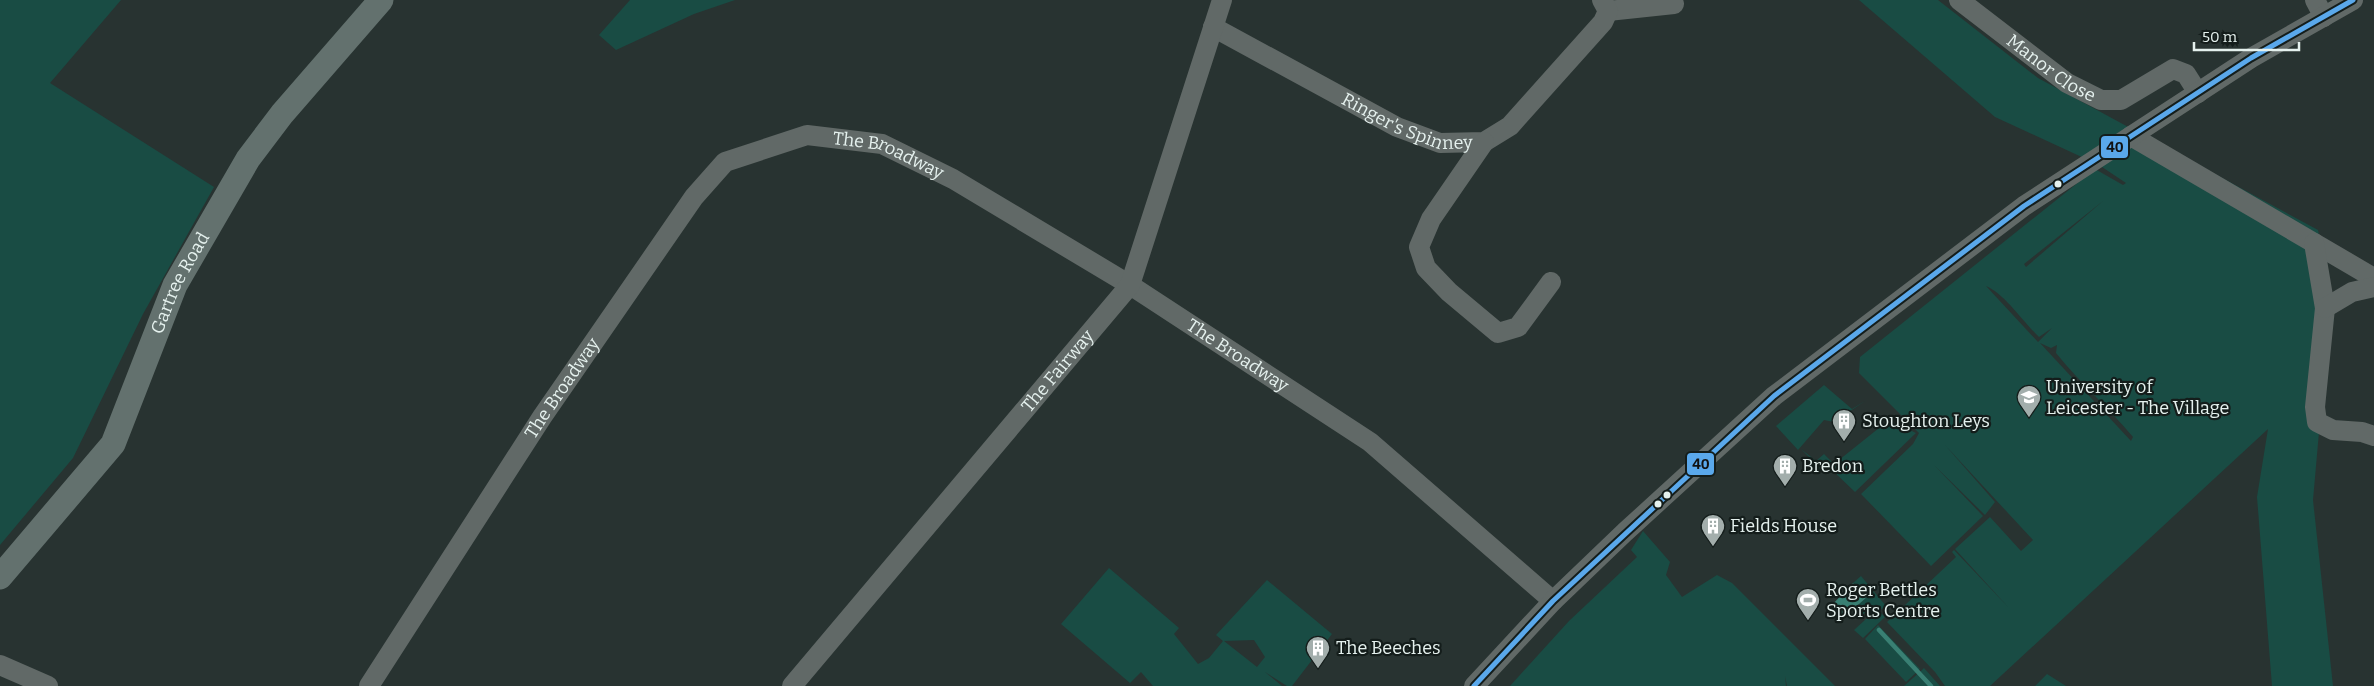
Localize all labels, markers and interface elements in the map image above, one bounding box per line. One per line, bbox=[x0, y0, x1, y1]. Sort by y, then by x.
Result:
scale bar bbox=[2194, 20, 2299, 52]
text: 50 m bbox=[2202, 28, 2238, 46]
street label: Manor Close bbox=[2002, 30, 2099, 107]
street label: Ringer's Spinney bbox=[1338, 88, 1473, 154]
street label: The Broadway bbox=[832, 127, 948, 184]
line badge: 40 bbox=[2100, 135, 2129, 159]
text: 40 bbox=[2106, 139, 2124, 156]
unlabelled marker bbox=[2053, 179, 2063, 189]
street label: Gartree Road bbox=[146, 228, 214, 337]
street label: The Broadway bbox=[1183, 314, 1293, 397]
street label: The Fairway bbox=[1017, 325, 1099, 417]
street label: The Broadway bbox=[520, 333, 605, 443]
place label: University of Leicester - The Village bbox=[2046, 376, 2229, 419]
school or university icon: University of Leicester - The Village bbox=[2016, 384, 2042, 418]
building icon: Stoughton Leys bbox=[1831, 408, 1857, 442]
place label: Stoughton Leys bbox=[1862, 410, 1990, 432]
line badge: 40 bbox=[1686, 452, 1715, 476]
building icon: Bredon bbox=[1772, 453, 1798, 487]
place label: Bredon bbox=[1802, 455, 1864, 477]
text: 40 bbox=[1692, 456, 1710, 473]
unlabelled marker bbox=[1662, 490, 1672, 500]
unlabelled marker bbox=[1653, 499, 1663, 509]
building icon: Fields House bbox=[1700, 513, 1726, 547]
place label: Fields House bbox=[1730, 515, 1837, 537]
place label: Roger Bettles Sports Centre bbox=[1826, 579, 1940, 622]
sports icon: Roger Bettles Sports Centre bbox=[1795, 587, 1821, 621]
building icon: The Beeches bbox=[1305, 635, 1331, 669]
place label: The Beeches bbox=[1336, 637, 1441, 659]

